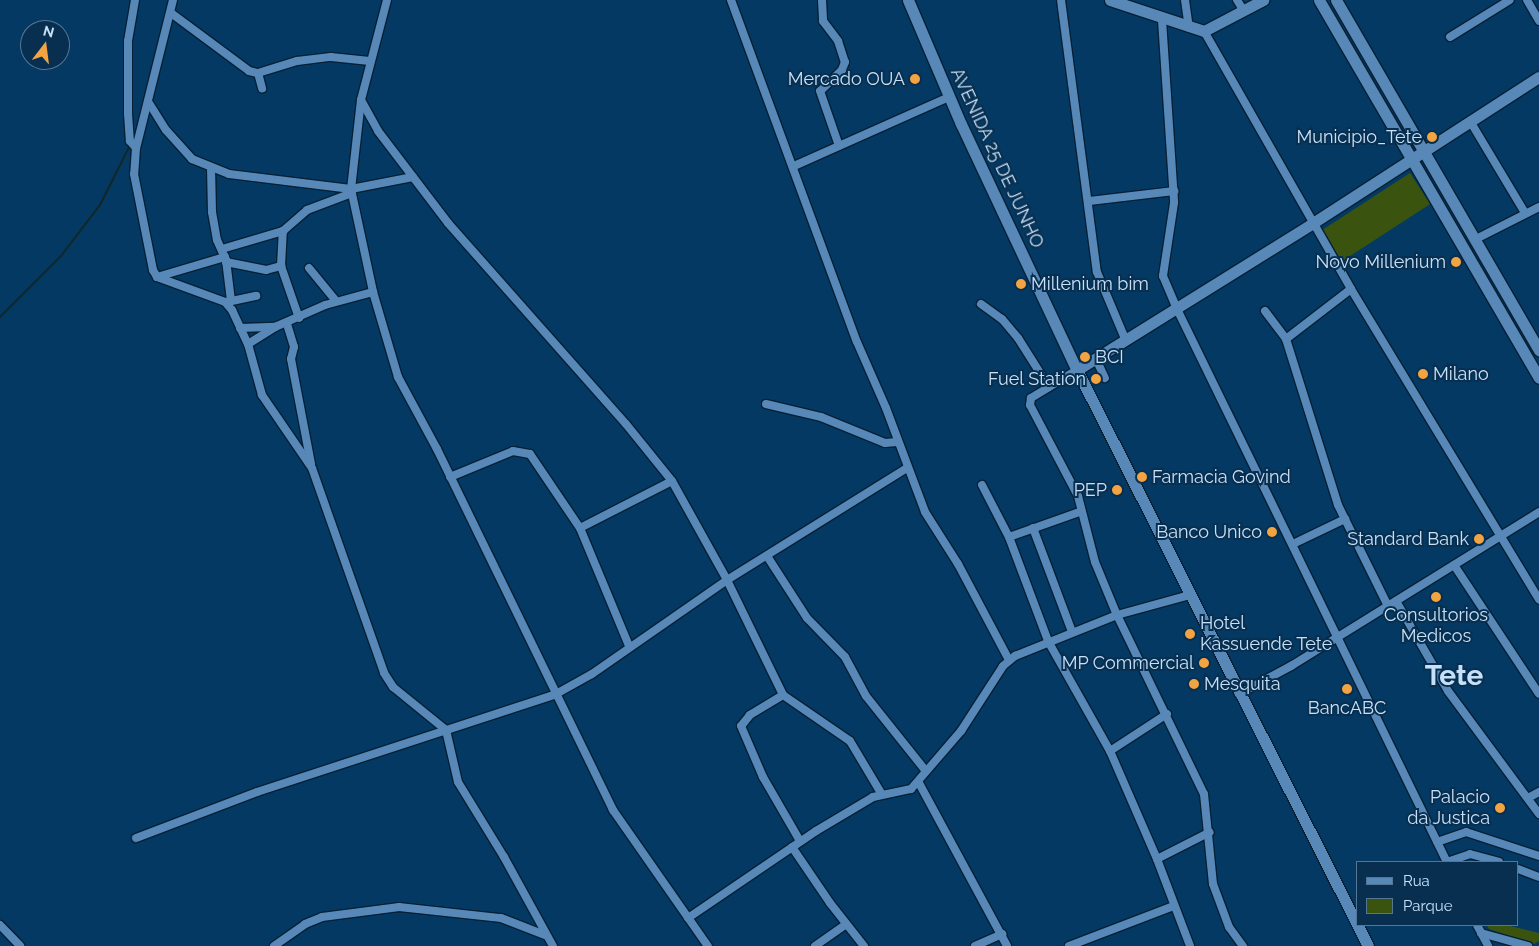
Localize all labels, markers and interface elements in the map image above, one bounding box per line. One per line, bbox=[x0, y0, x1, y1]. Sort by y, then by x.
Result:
north arrow bbox=[20, 20, 70, 70]
text: N bbox=[41, 22, 56, 41]
street label: AVENIDA 25 DE JUNHO bbox=[946, 64, 1048, 252]
place label: Mercado OUA bbox=[788, 68, 905, 90]
marker: Mercado OUA bbox=[909, 73, 921, 85]
place label: Municipio_Tete bbox=[1296, 126, 1422, 148]
marker: Municipio_Tete bbox=[1426, 131, 1438, 143]
place label: Novo Millenium bbox=[1316, 251, 1446, 273]
marker: Novo Millenium bbox=[1450, 256, 1462, 268]
place label: Millenium bim bbox=[1031, 273, 1149, 295]
marker: Millenium bim bbox=[1015, 278, 1027, 290]
place label: BCI bbox=[1095, 346, 1124, 368]
marker: BCI bbox=[1079, 351, 1091, 363]
place label: Milano bbox=[1433, 363, 1489, 385]
place label: Fuel Station bbox=[988, 368, 1086, 390]
marker: Milano bbox=[1417, 368, 1429, 380]
marker: Fuel Station bbox=[1090, 373, 1102, 385]
place label: Farmacia Govind bbox=[1152, 466, 1291, 488]
marker: Farmacia Govind bbox=[1136, 471, 1148, 483]
place label: PEP bbox=[1074, 479, 1107, 501]
marker: PEP bbox=[1111, 484, 1123, 496]
place label: Banco Unico bbox=[1156, 521, 1262, 543]
marker: Banco Unico bbox=[1266, 526, 1278, 538]
place label: Standard Bank bbox=[1347, 528, 1469, 550]
marker: Standard Bank bbox=[1473, 533, 1485, 545]
marker: Consultorios Medicos bbox=[1430, 591, 1442, 603]
place label: Consultorios Medicos bbox=[1384, 605, 1488, 648]
place label: Hotel Kassuende Tete bbox=[1200, 613, 1333, 656]
marker: Hotel Kassuende Tete bbox=[1184, 628, 1196, 640]
place label: MP Commercial bbox=[1061, 652, 1194, 674]
marker: MP Commercial bbox=[1198, 657, 1210, 669]
district label: Tete bbox=[1425, 659, 1483, 693]
place label: Mesquita bbox=[1204, 673, 1280, 695]
marker: Mesquita bbox=[1188, 678, 1200, 690]
marker: BancABC bbox=[1341, 683, 1353, 695]
place label: BancABC bbox=[1308, 697, 1386, 719]
place label: Palacio da Justica bbox=[1407, 787, 1490, 830]
marker: Palacio da Justica bbox=[1494, 802, 1506, 814]
legend bbox=[1356, 861, 1519, 926]
text: Rua bbox=[1403, 872, 1430, 890]
text: Parque bbox=[1403, 897, 1452, 915]

